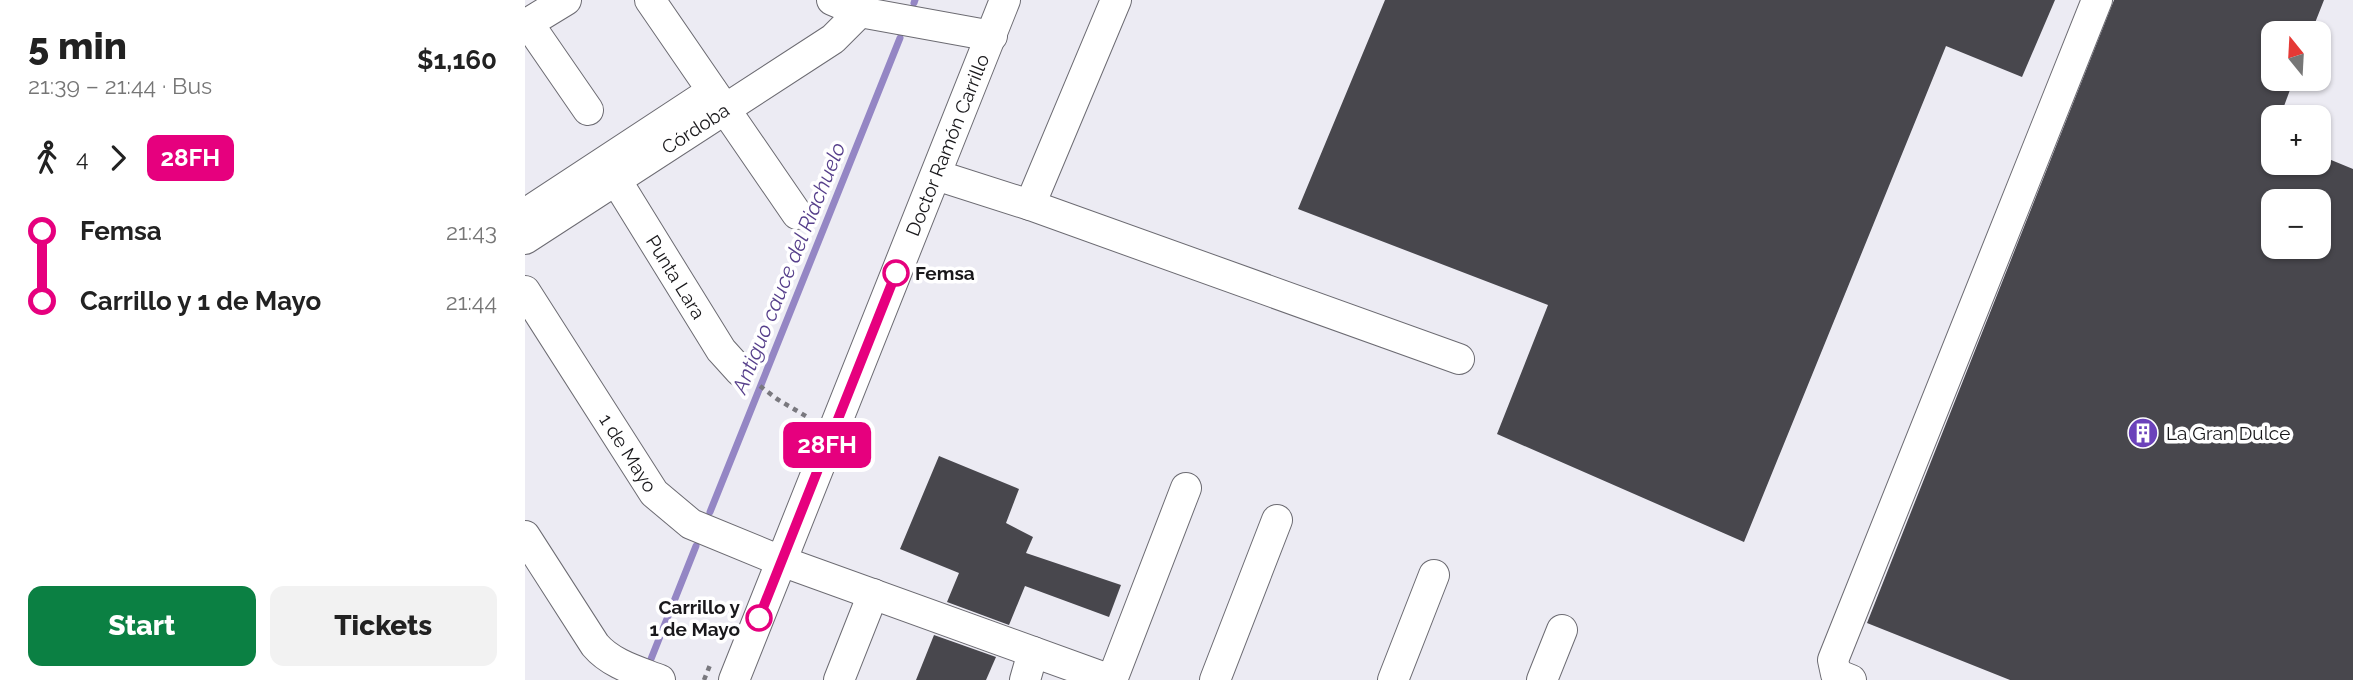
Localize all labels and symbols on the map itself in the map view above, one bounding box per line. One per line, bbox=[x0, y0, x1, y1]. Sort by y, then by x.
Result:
north arrow bbox=[2261, 21, 2331, 91]
street label: Doctor Ramón Carrillo bbox=[901, 51, 993, 239]
street label: Córdoba bbox=[657, 99, 733, 158]
water label: Antiguo cauce del Riachuelo bbox=[726, 139, 850, 398]
street label: Punta Lara bbox=[642, 231, 710, 323]
marker: Femsa bbox=[883, 260, 909, 286]
place label: Femsa bbox=[915, 262, 975, 284]
street label: 1 de Mayo bbox=[595, 409, 661, 496]
building icon: La Gran Dulce bbox=[2126, 416, 2160, 450]
line badge: 28FH bbox=[778, 422, 876, 468]
place label: La Gran Dulce bbox=[2166, 422, 2290, 444]
place label: Carrillo y 1 de Mayo bbox=[649, 596, 741, 640]
marker: Carrillo y 1 de Mayo bbox=[746, 605, 772, 631]

